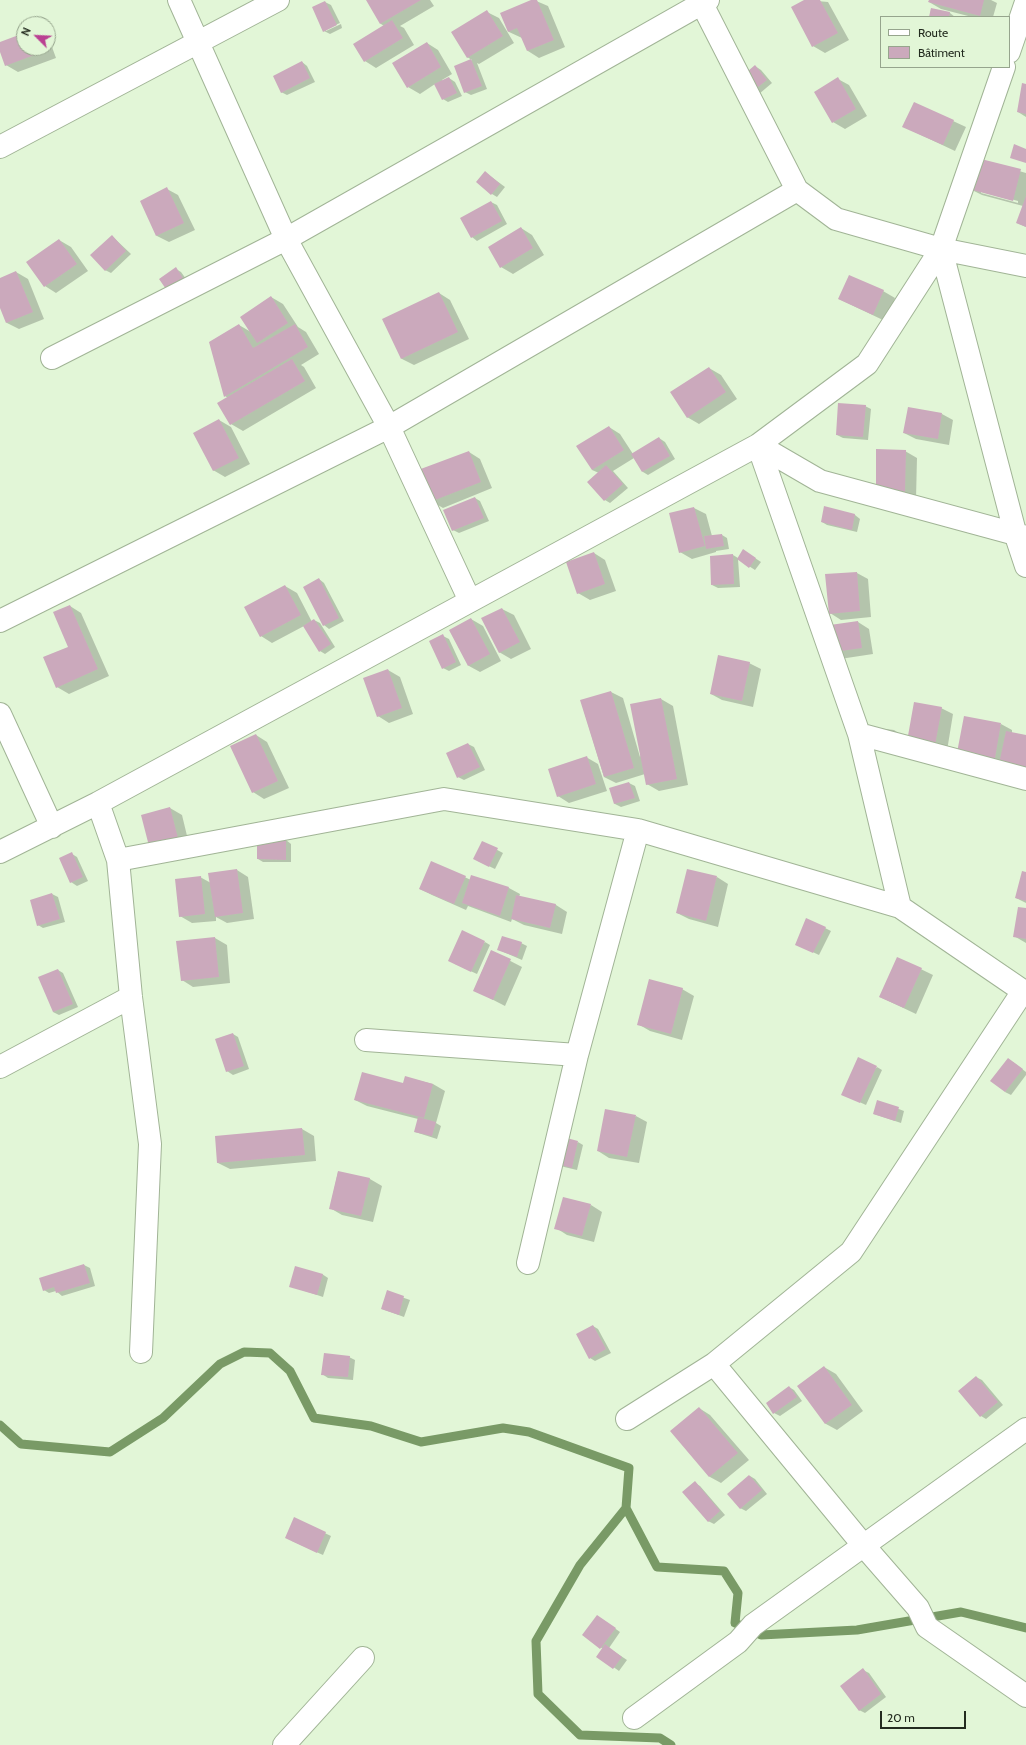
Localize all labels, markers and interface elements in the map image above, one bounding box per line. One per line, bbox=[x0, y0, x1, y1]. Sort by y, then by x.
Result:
north arrow bbox=[16, 16, 56, 56]
legend bbox=[880, 16, 1010, 68]
text: N bbox=[18, 25, 34, 38]
text: Route bbox=[918, 25, 948, 40]
text: Bâtiment bbox=[918, 45, 965, 60]
scale bar bbox=[882, 1703, 968, 1729]
text: 20 m bbox=[887, 1710, 915, 1725]

